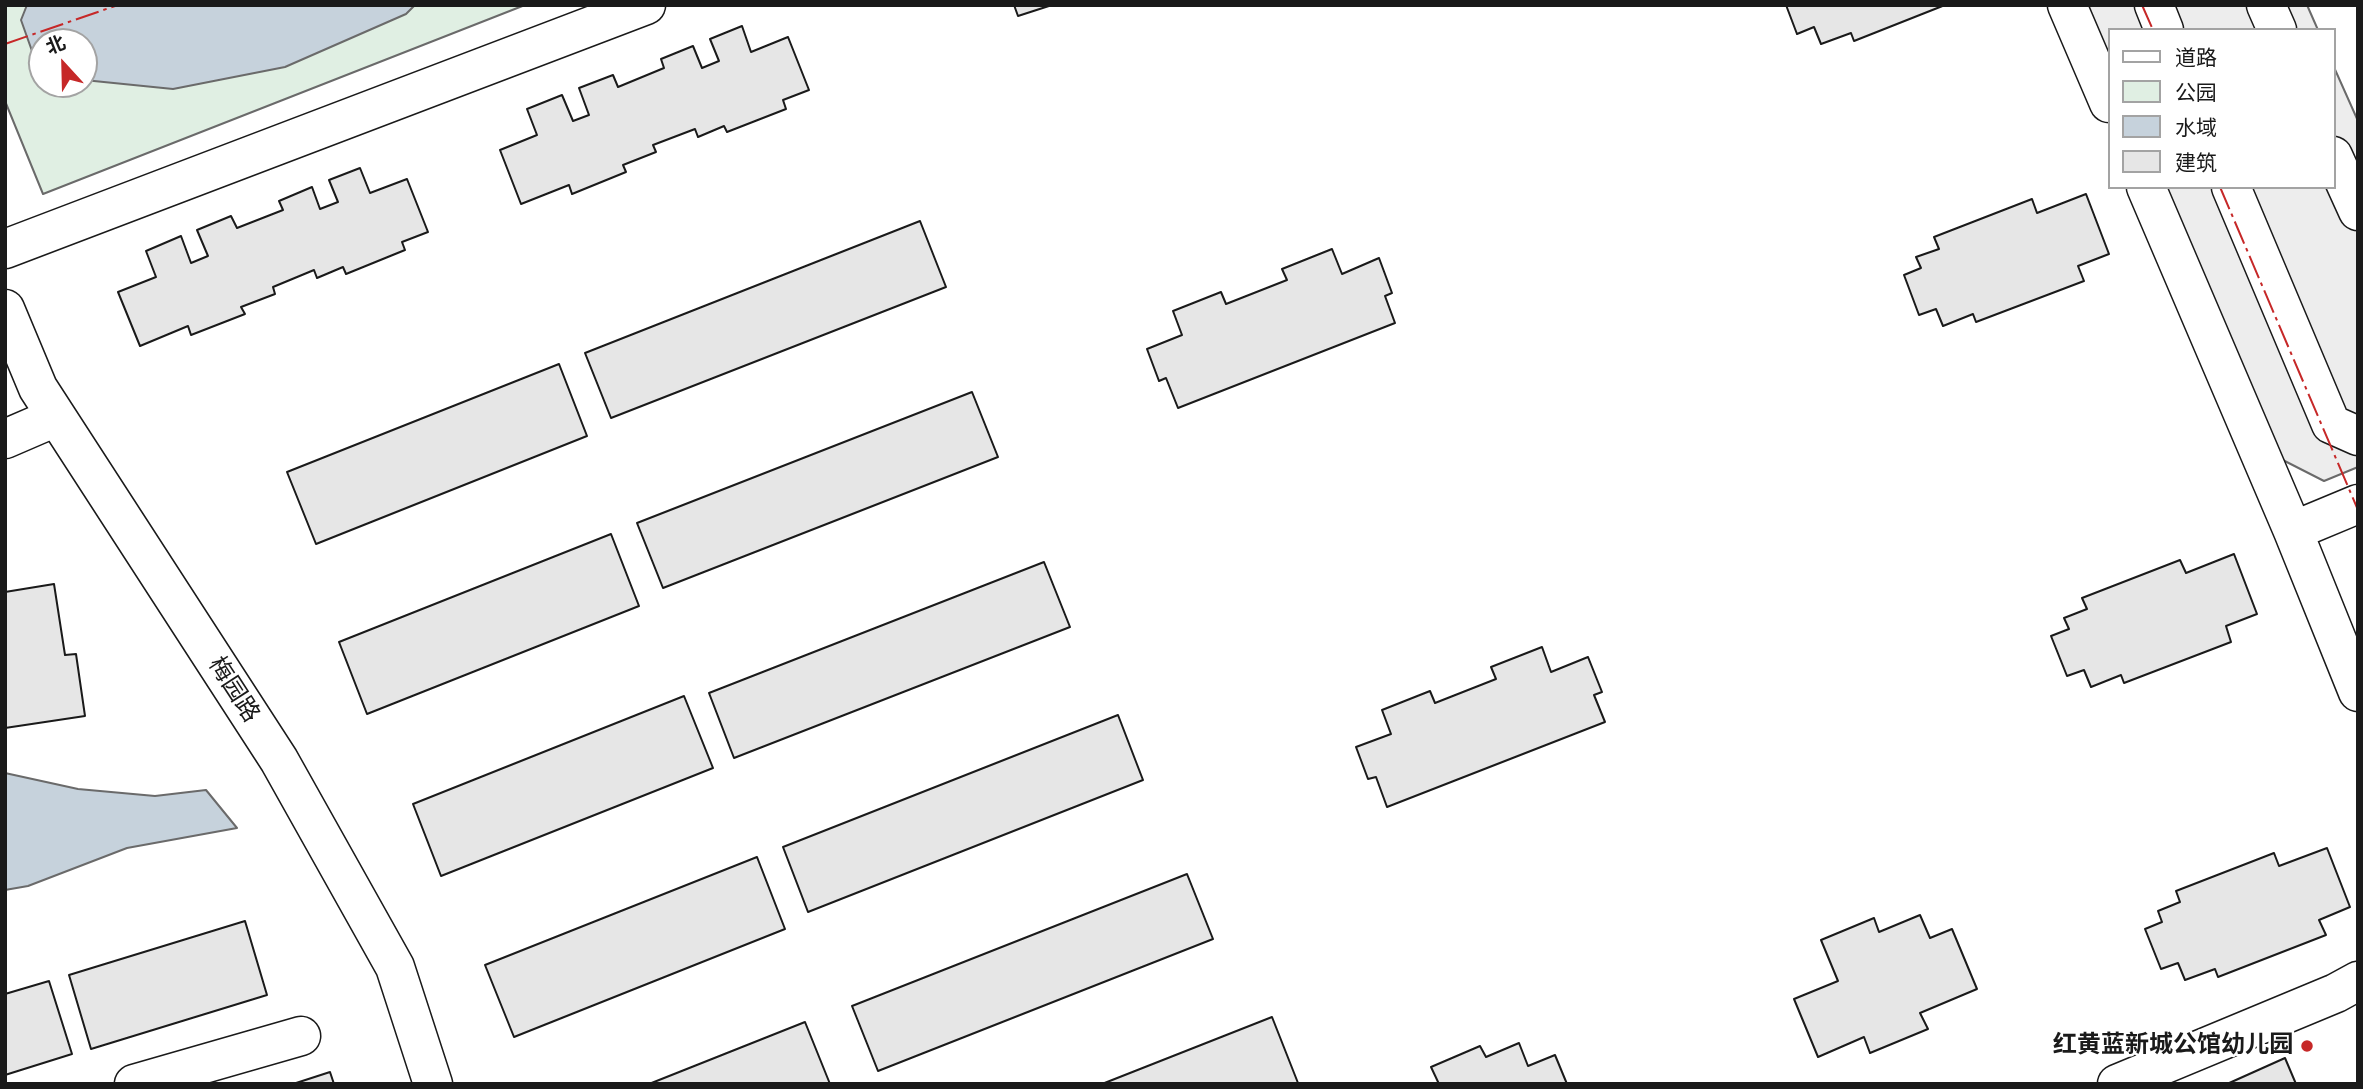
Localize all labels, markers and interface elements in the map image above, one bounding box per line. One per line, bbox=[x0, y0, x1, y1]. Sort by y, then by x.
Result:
north arrow bbox=[28, 28, 98, 98]
legend bbox=[2108, 28, 2335, 189]
text: 北 bbox=[42, 30, 69, 60]
text: 道路 bbox=[2175, 44, 2217, 72]
text: 公园 bbox=[2175, 79, 2217, 107]
text: 水域 bbox=[2175, 114, 2217, 142]
text: 建筑 bbox=[2175, 149, 2217, 177]
street label: 梅园路 bbox=[201, 652, 265, 728]
place label: 红黄蓝新城公馆幼儿园 bbox=[2053, 1032, 2293, 1060]
marker: 红黄蓝新城公馆幼儿园 bbox=[2299, 1038, 2315, 1054]

